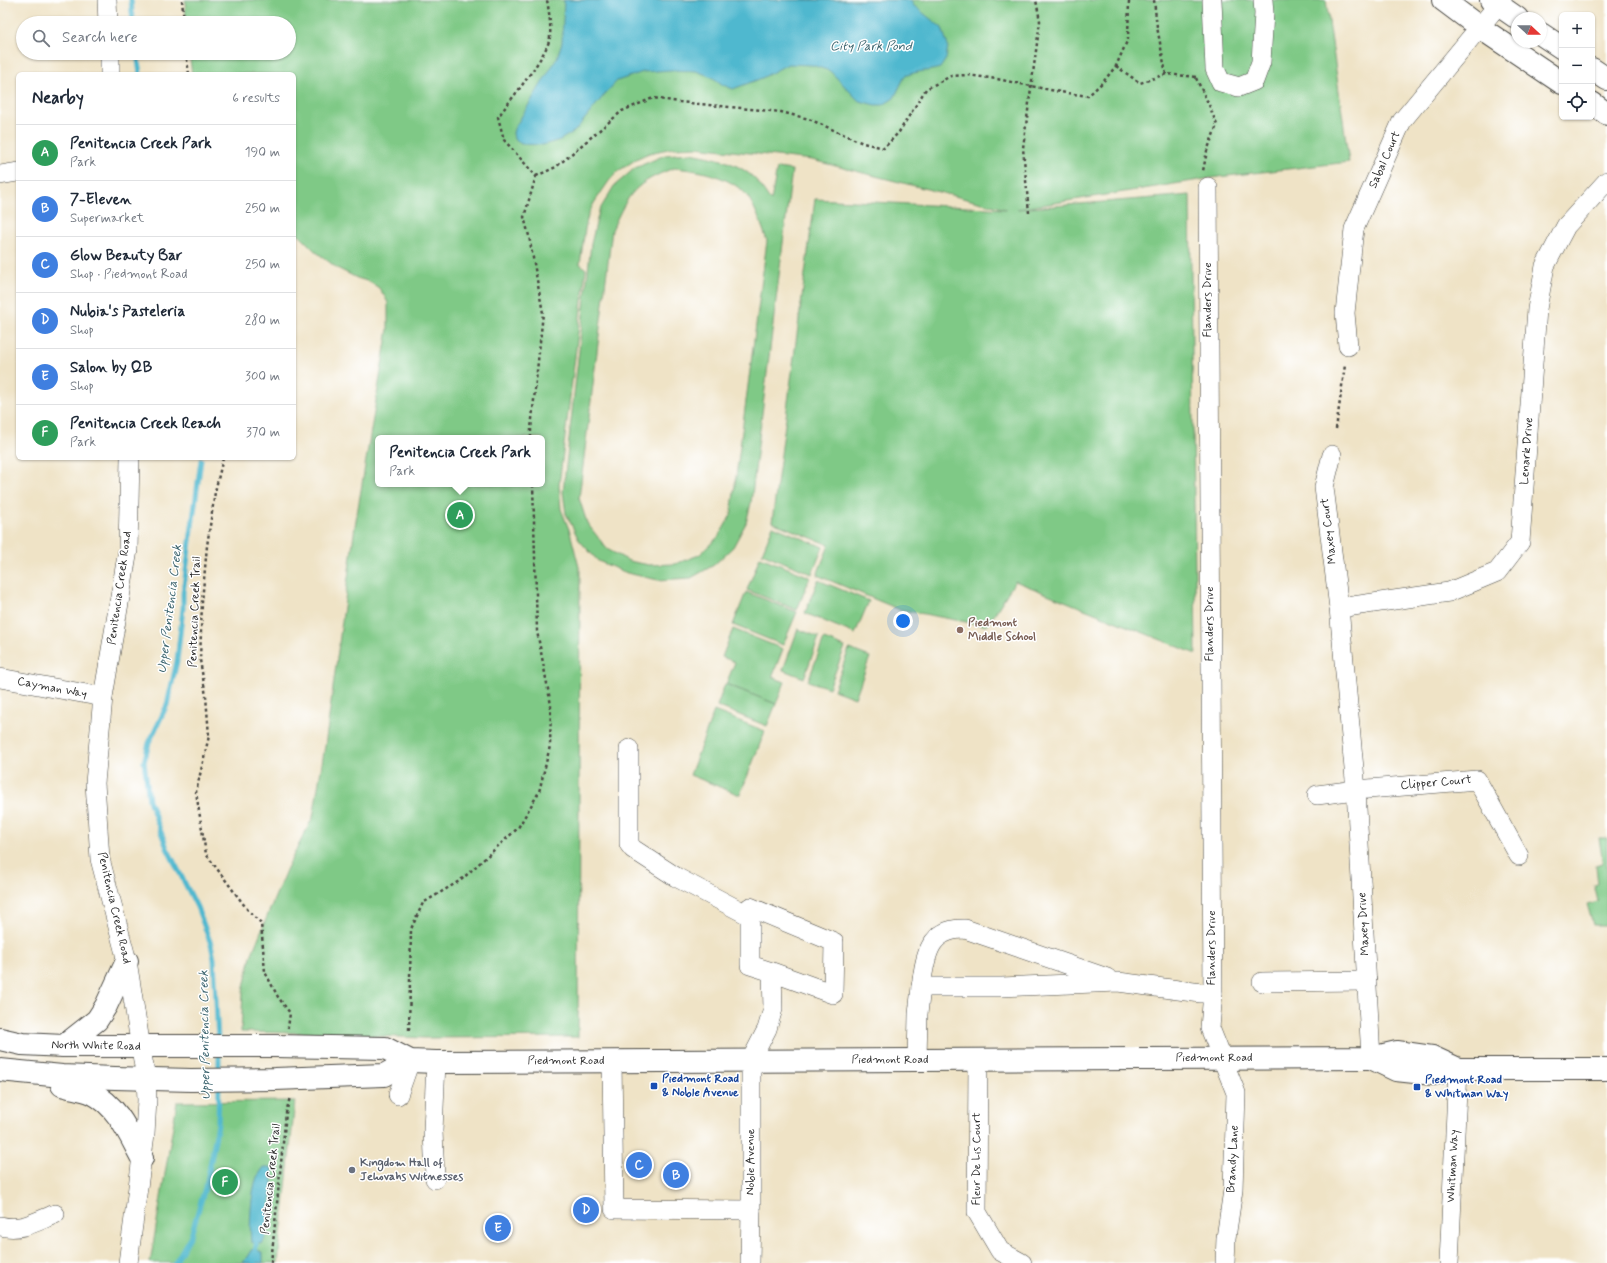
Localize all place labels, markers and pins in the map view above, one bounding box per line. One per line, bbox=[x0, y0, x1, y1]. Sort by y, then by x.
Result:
pin: A bbox=[447, 500, 473, 530]
place label: Piedmont Middle School bbox=[968, 615, 1036, 645]
marker: Piedmont Middle School bbox=[955, 625, 965, 635]
place label: Piedmont Road & Noble Avenue bbox=[662, 1071, 740, 1101]
place label: Piedmont Road & Whitman Way bbox=[1425, 1072, 1509, 1102]
marker: Piedmont Road & Noble Avenue bbox=[649, 1081, 659, 1091]
marker: Piedmont Road & Whitman Way bbox=[1412, 1082, 1422, 1092]
pin: C bbox=[626, 1150, 652, 1180]
place label: Kingdom Hall of Jehovahs Witnesses bbox=[360, 1155, 464, 1185]
pin: B bbox=[663, 1160, 689, 1190]
marker: Kingdom Hall of Jehovahs Witnesses bbox=[347, 1165, 357, 1175]
pin: F bbox=[212, 1167, 238, 1197]
pin: D bbox=[573, 1195, 599, 1225]
pin: E bbox=[485, 1213, 511, 1243]

